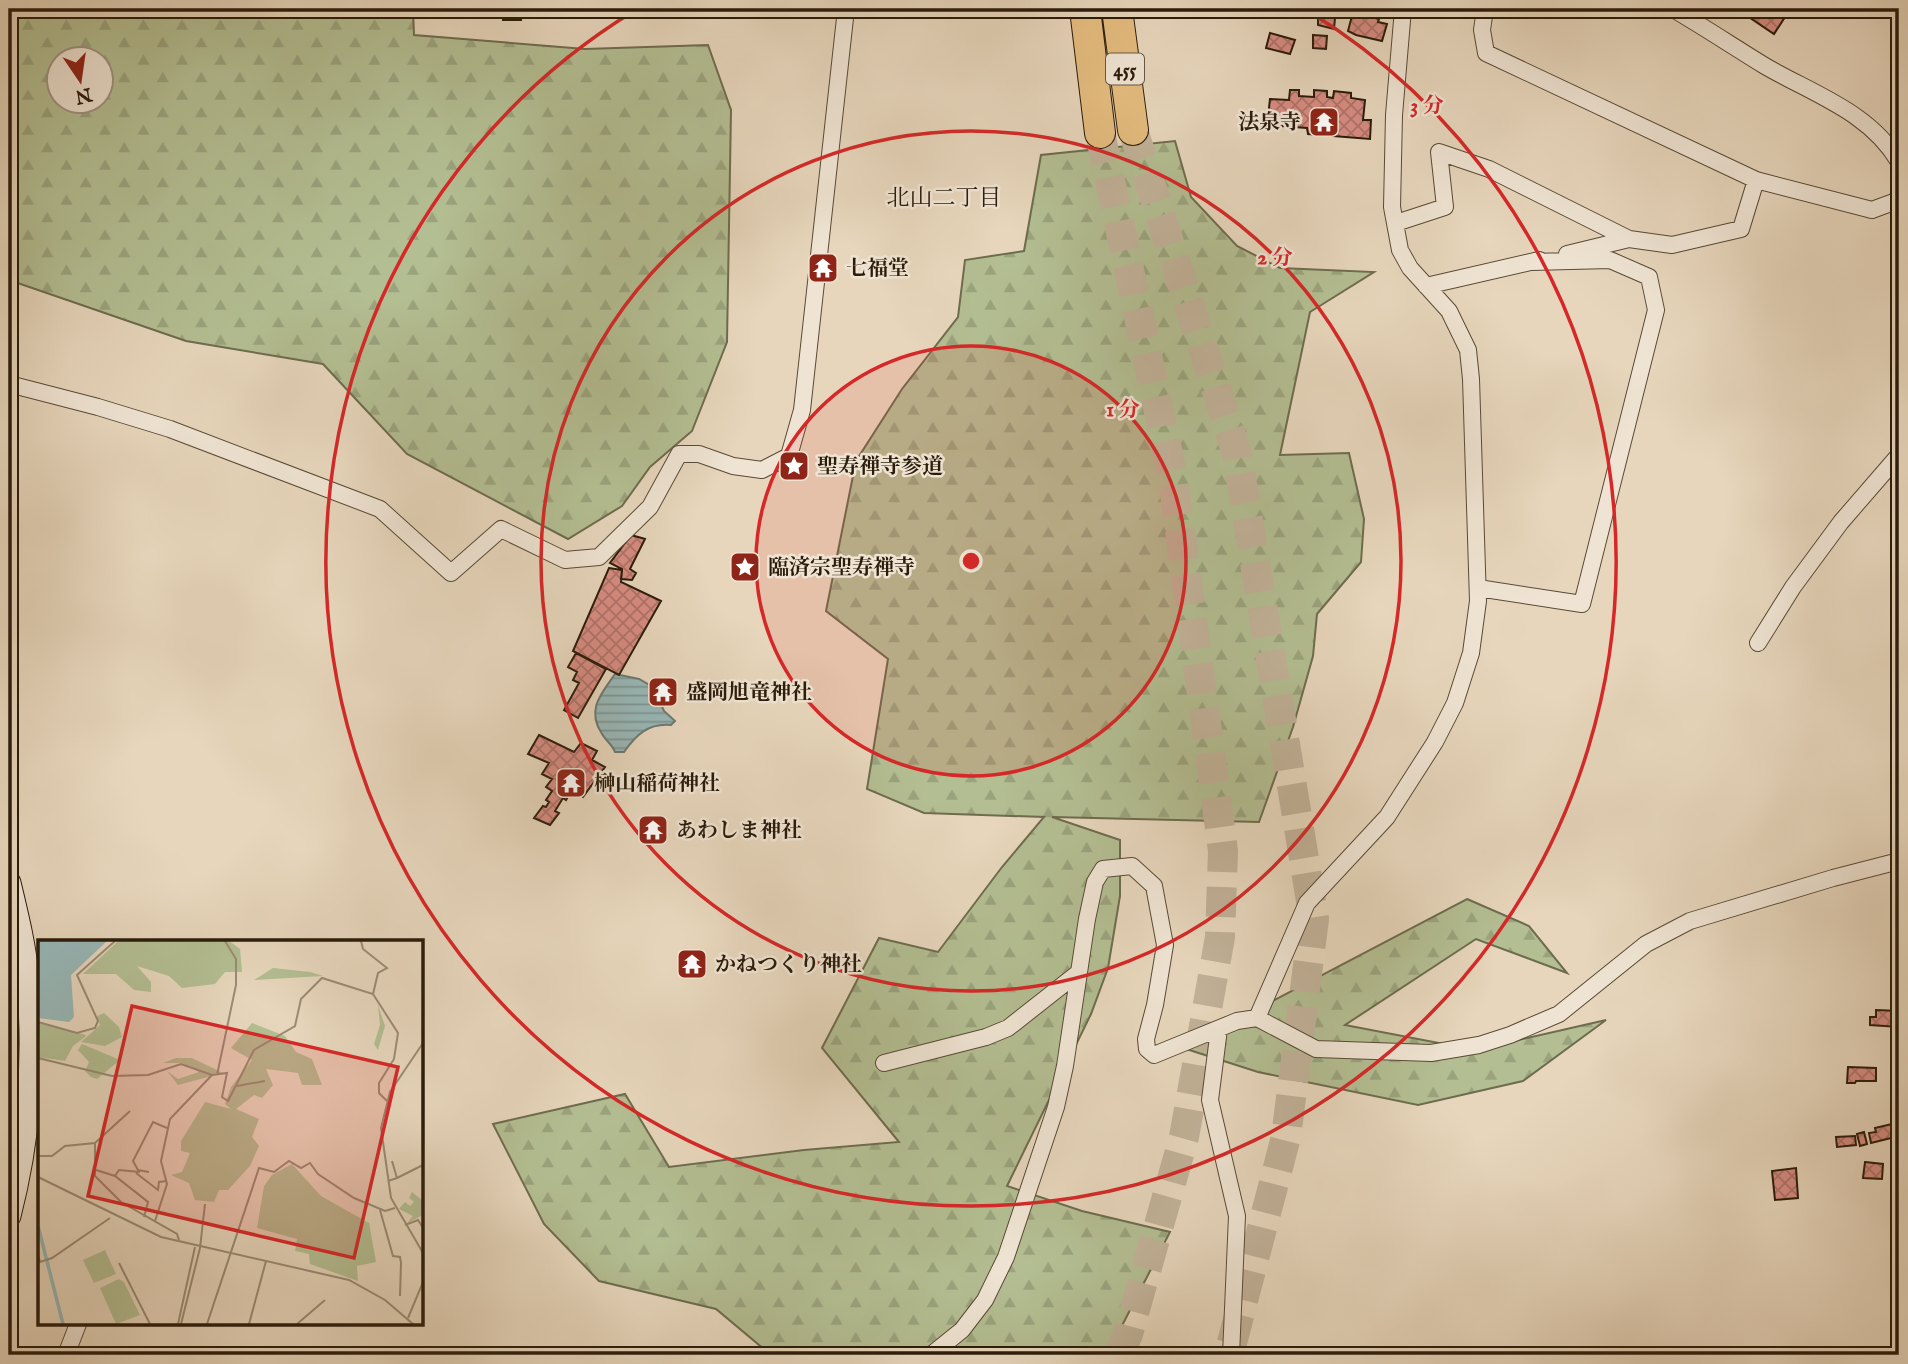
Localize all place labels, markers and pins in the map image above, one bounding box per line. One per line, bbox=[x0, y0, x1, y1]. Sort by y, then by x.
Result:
temple icon: 法泉寺 bbox=[1307, 105, 1341, 139]
place label: 法泉寺 bbox=[1238, 110, 1301, 137]
temple icon: 七福堂 bbox=[806, 251, 840, 285]
place label: 七福堂 bbox=[846, 256, 909, 283]
place icon: 聖寿禅寺参道 bbox=[777, 449, 811, 483]
place label: 聖寿禅寺参道 bbox=[817, 454, 943, 481]
centre of rings bbox=[959, 549, 983, 573]
place icon: 臨済宗聖寿禅寺 bbox=[728, 550, 762, 584]
place label: 臨済宗聖寿禅寺 bbox=[768, 555, 915, 582]
temple icon: 盛岡旭竜神社 bbox=[646, 675, 680, 709]
place label: 盛岡旭竜神社 bbox=[686, 680, 812, 707]
temple icon: 榊山稲荷神社 bbox=[554, 766, 588, 800]
place label: 榊山稲荷神社 bbox=[594, 771, 720, 798]
temple icon: あわしま神社 bbox=[636, 813, 670, 847]
place label: あわしま神社 bbox=[676, 818, 802, 845]
temple icon: かねつくり神社 bbox=[675, 947, 709, 981]
place label: かねつくり神社 bbox=[715, 952, 862, 979]

